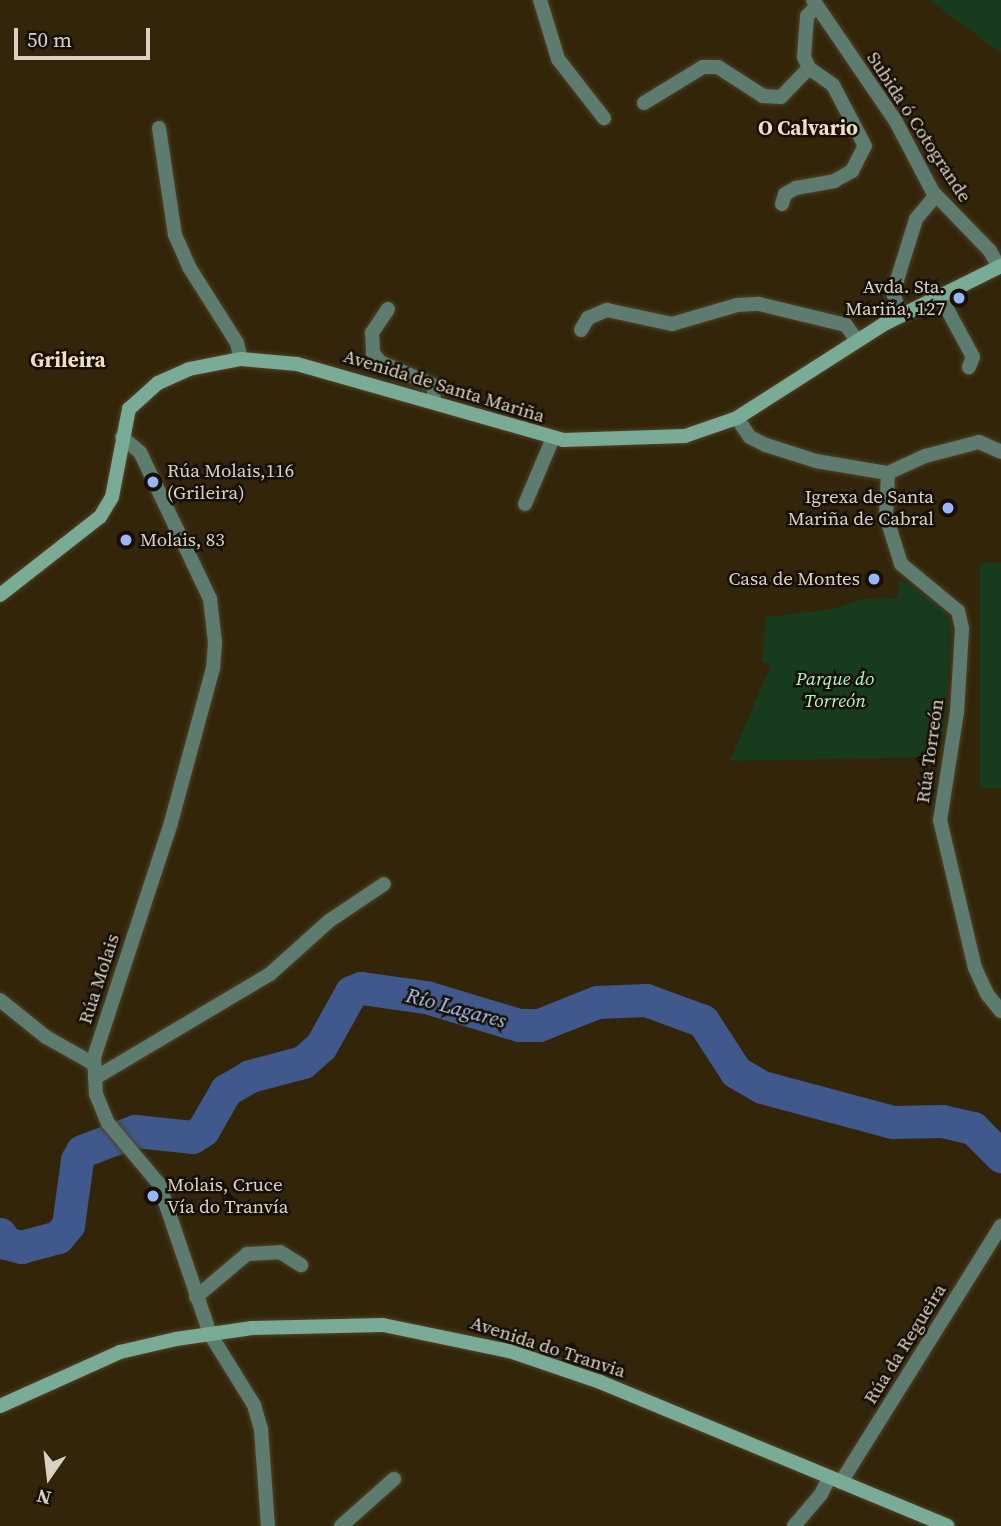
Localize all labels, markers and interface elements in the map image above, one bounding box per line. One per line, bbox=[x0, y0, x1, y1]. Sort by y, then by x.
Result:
scale bar bbox=[18, 14, 154, 58]
text: 50 m bbox=[27, 25, 72, 54]
street label: Subida ó Cotogrande bbox=[862, 47, 976, 207]
district label: O Calvario bbox=[758, 115, 858, 141]
place label: Avda. Sta. Mariña, 127 bbox=[845, 276, 945, 320]
marker: Avda. Sta. Mariña, 127 bbox=[951, 290, 967, 306]
street label: Avenida de Santa Mariña bbox=[341, 344, 547, 428]
district label: Grileira bbox=[30, 347, 106, 373]
place label: Rúa Molais,116 (Grileira) bbox=[167, 460, 294, 504]
marker: Rúa Molais,116 (Grileira) bbox=[145, 474, 161, 490]
place label: Igrexa de Santa Mariña de Cabral bbox=[788, 486, 934, 530]
marker: Igrexa de Santa Mariña de Cabral bbox=[940, 500, 956, 516]
place label: Molais, 83 bbox=[140, 529, 225, 551]
marker: Molais, 83 bbox=[118, 532, 134, 548]
place label: Casa de Montes bbox=[728, 568, 860, 590]
marker: Casa de Montes bbox=[866, 571, 882, 587]
park label: Parque do Torreón bbox=[796, 668, 874, 712]
street label: Rúa Torreón bbox=[911, 697, 949, 805]
street label: Rúa Molais bbox=[74, 931, 124, 1027]
water label: Río Lagares bbox=[403, 983, 509, 1033]
place label: Molais, Cruce Vía do Tranvía bbox=[167, 1174, 289, 1218]
marker: Molais, Cruce Vía do Tranvía bbox=[145, 1188, 161, 1204]
street label: Rúa da Regueira bbox=[859, 1280, 951, 1408]
street label: Avenida do Tranvia bbox=[467, 1311, 629, 1383]
north arrow bbox=[14, 1442, 84, 1512]
text: N bbox=[34, 1483, 54, 1512]

